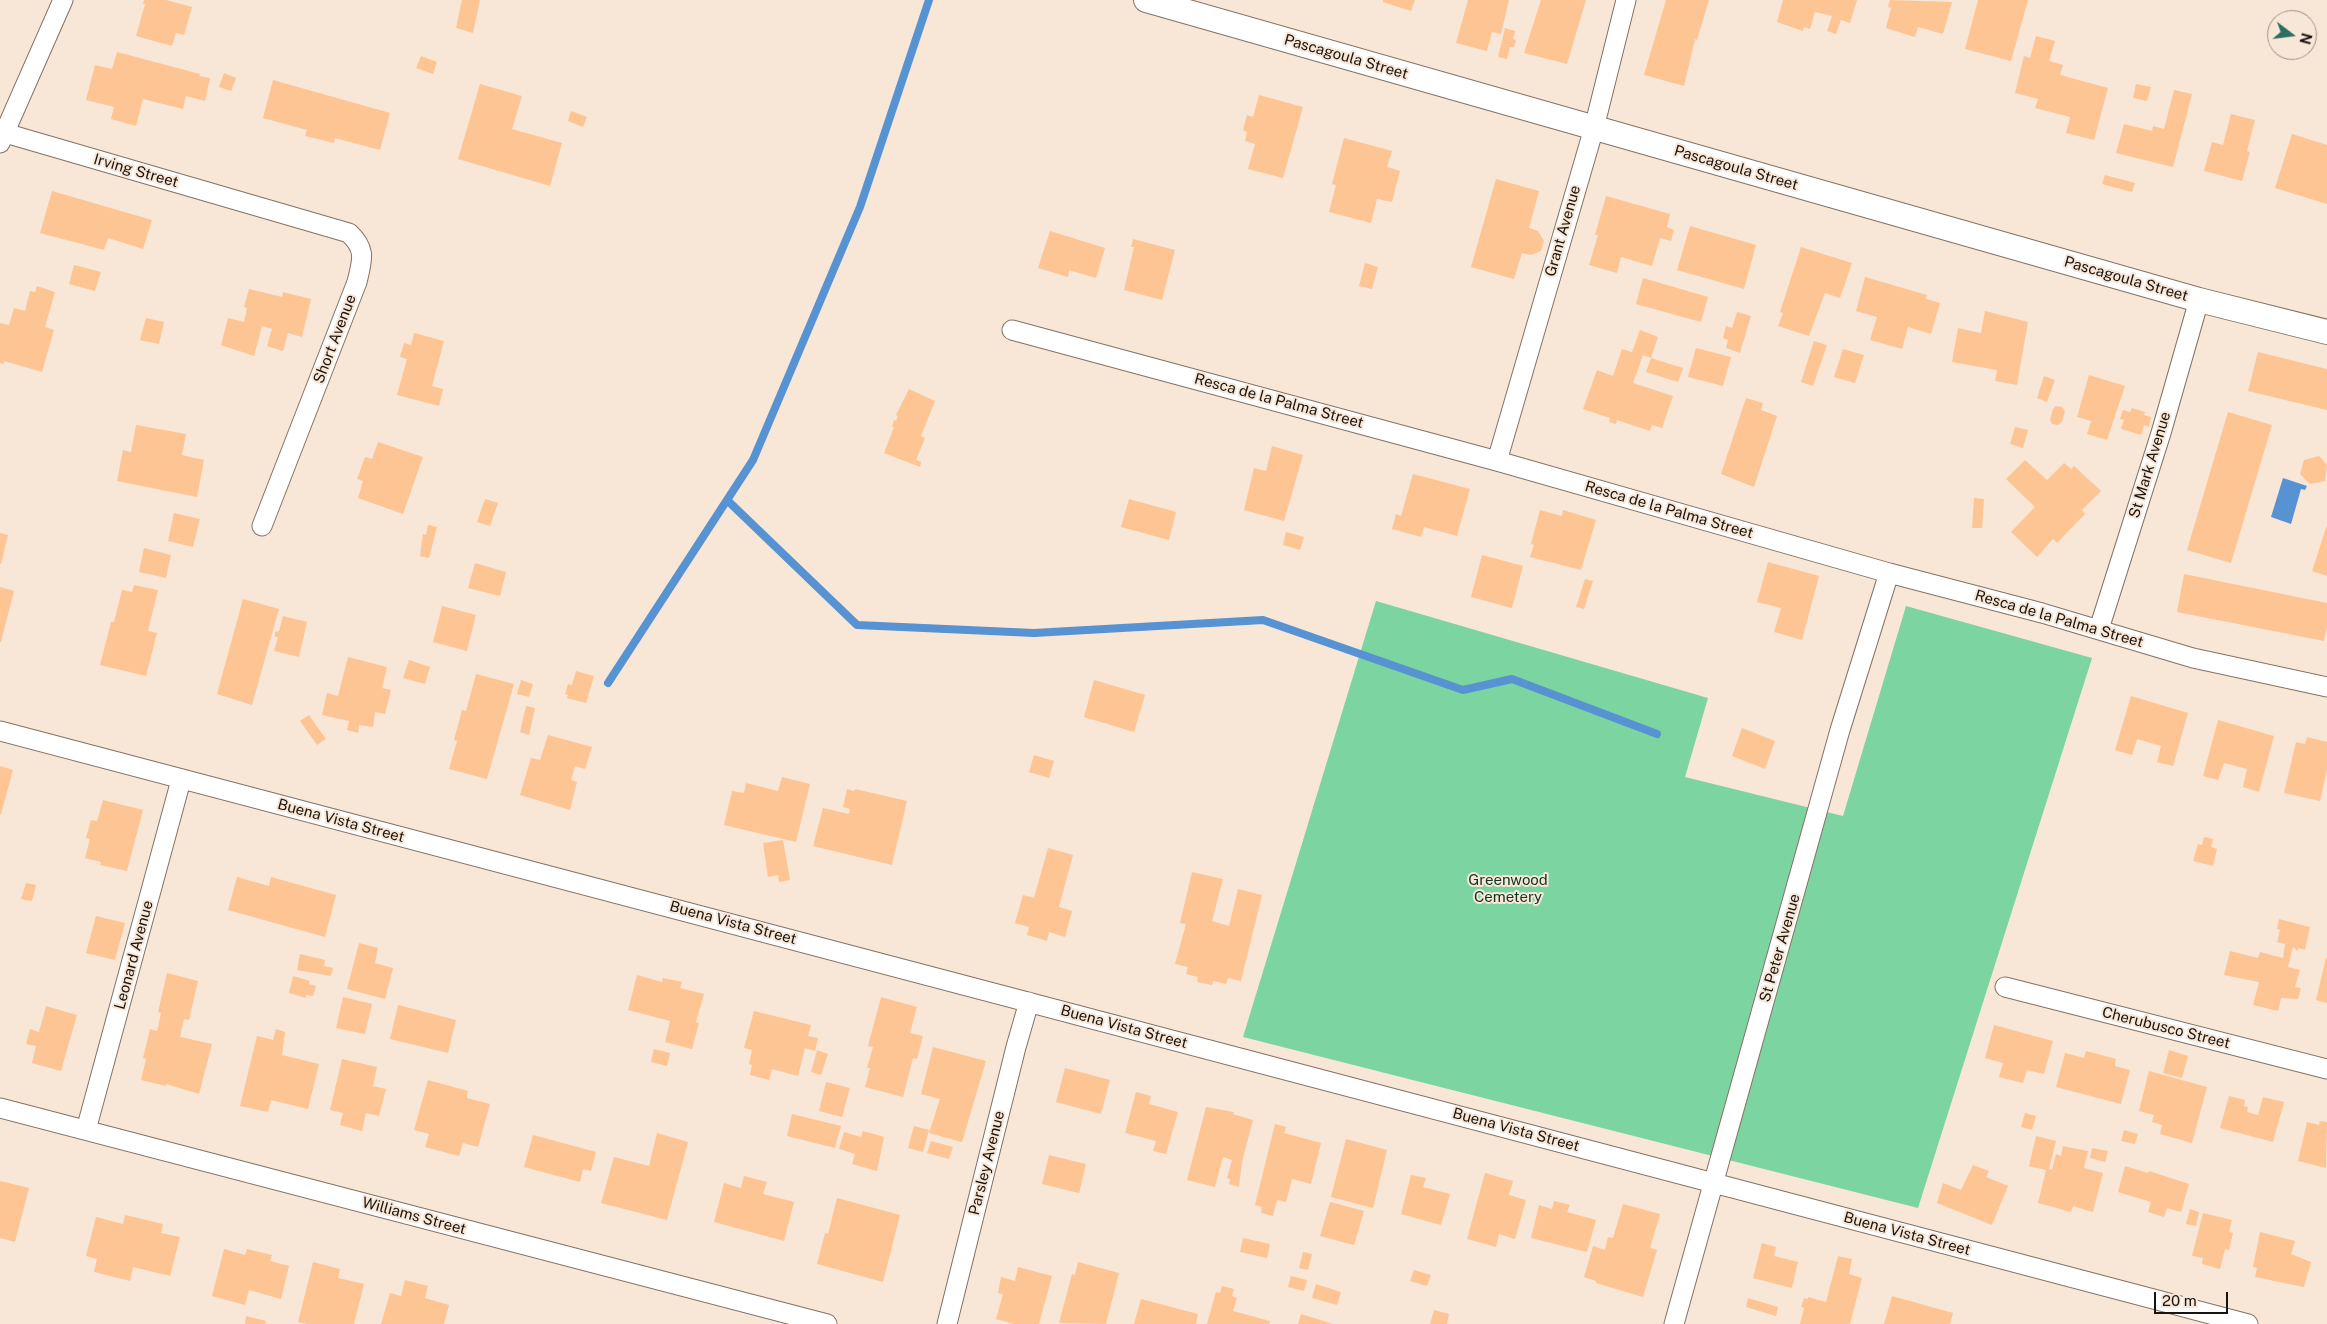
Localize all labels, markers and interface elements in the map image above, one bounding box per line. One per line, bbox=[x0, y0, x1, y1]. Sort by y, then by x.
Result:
north arrow bbox=[2267, 10, 2317, 60]
street label: Pascagoula Street bbox=[1282, 31, 1410, 83]
text: N bbox=[2296, 31, 2315, 46]
street label: Pascagoula Street bbox=[1672, 142, 1800, 194]
street label: Irving Street bbox=[92, 150, 180, 192]
street label: Grant Avenue bbox=[1541, 183, 1585, 279]
street label: Pascagoula Street bbox=[2062, 253, 2190, 305]
street label: Short Avenue bbox=[310, 292, 360, 386]
street label: Resca de la Palma Street bbox=[1192, 370, 1366, 432]
street label: St Mark Avenue bbox=[2125, 410, 2175, 520]
street label: Resca de la Palma Street bbox=[1583, 477, 1755, 543]
street label: Resca de la Palma Street bbox=[1973, 586, 2145, 652]
street label: Buena Vista Street bbox=[276, 795, 406, 847]
park label: Greenwood Cemetery bbox=[1468, 871, 1548, 906]
street label: St Peter Avenue bbox=[1756, 892, 1804, 1004]
street label: Buena Vista Street bbox=[668, 897, 798, 949]
street label: Leonard Avenue bbox=[111, 899, 157, 1011]
street label: Buena Vista Street bbox=[1059, 1001, 1189, 1053]
street label: Cherubusco Street bbox=[2100, 1003, 2232, 1053]
street label: Buena Vista Street bbox=[1451, 1104, 1581, 1156]
street label: Parsley Avenue bbox=[965, 1109, 1009, 1217]
street label: Williams Street bbox=[360, 1193, 468, 1239]
street label: Buena Vista Street bbox=[1842, 1208, 1972, 1260]
scale bar bbox=[2157, 1282, 2231, 1314]
text: 20 m bbox=[2162, 1292, 2197, 1309]

